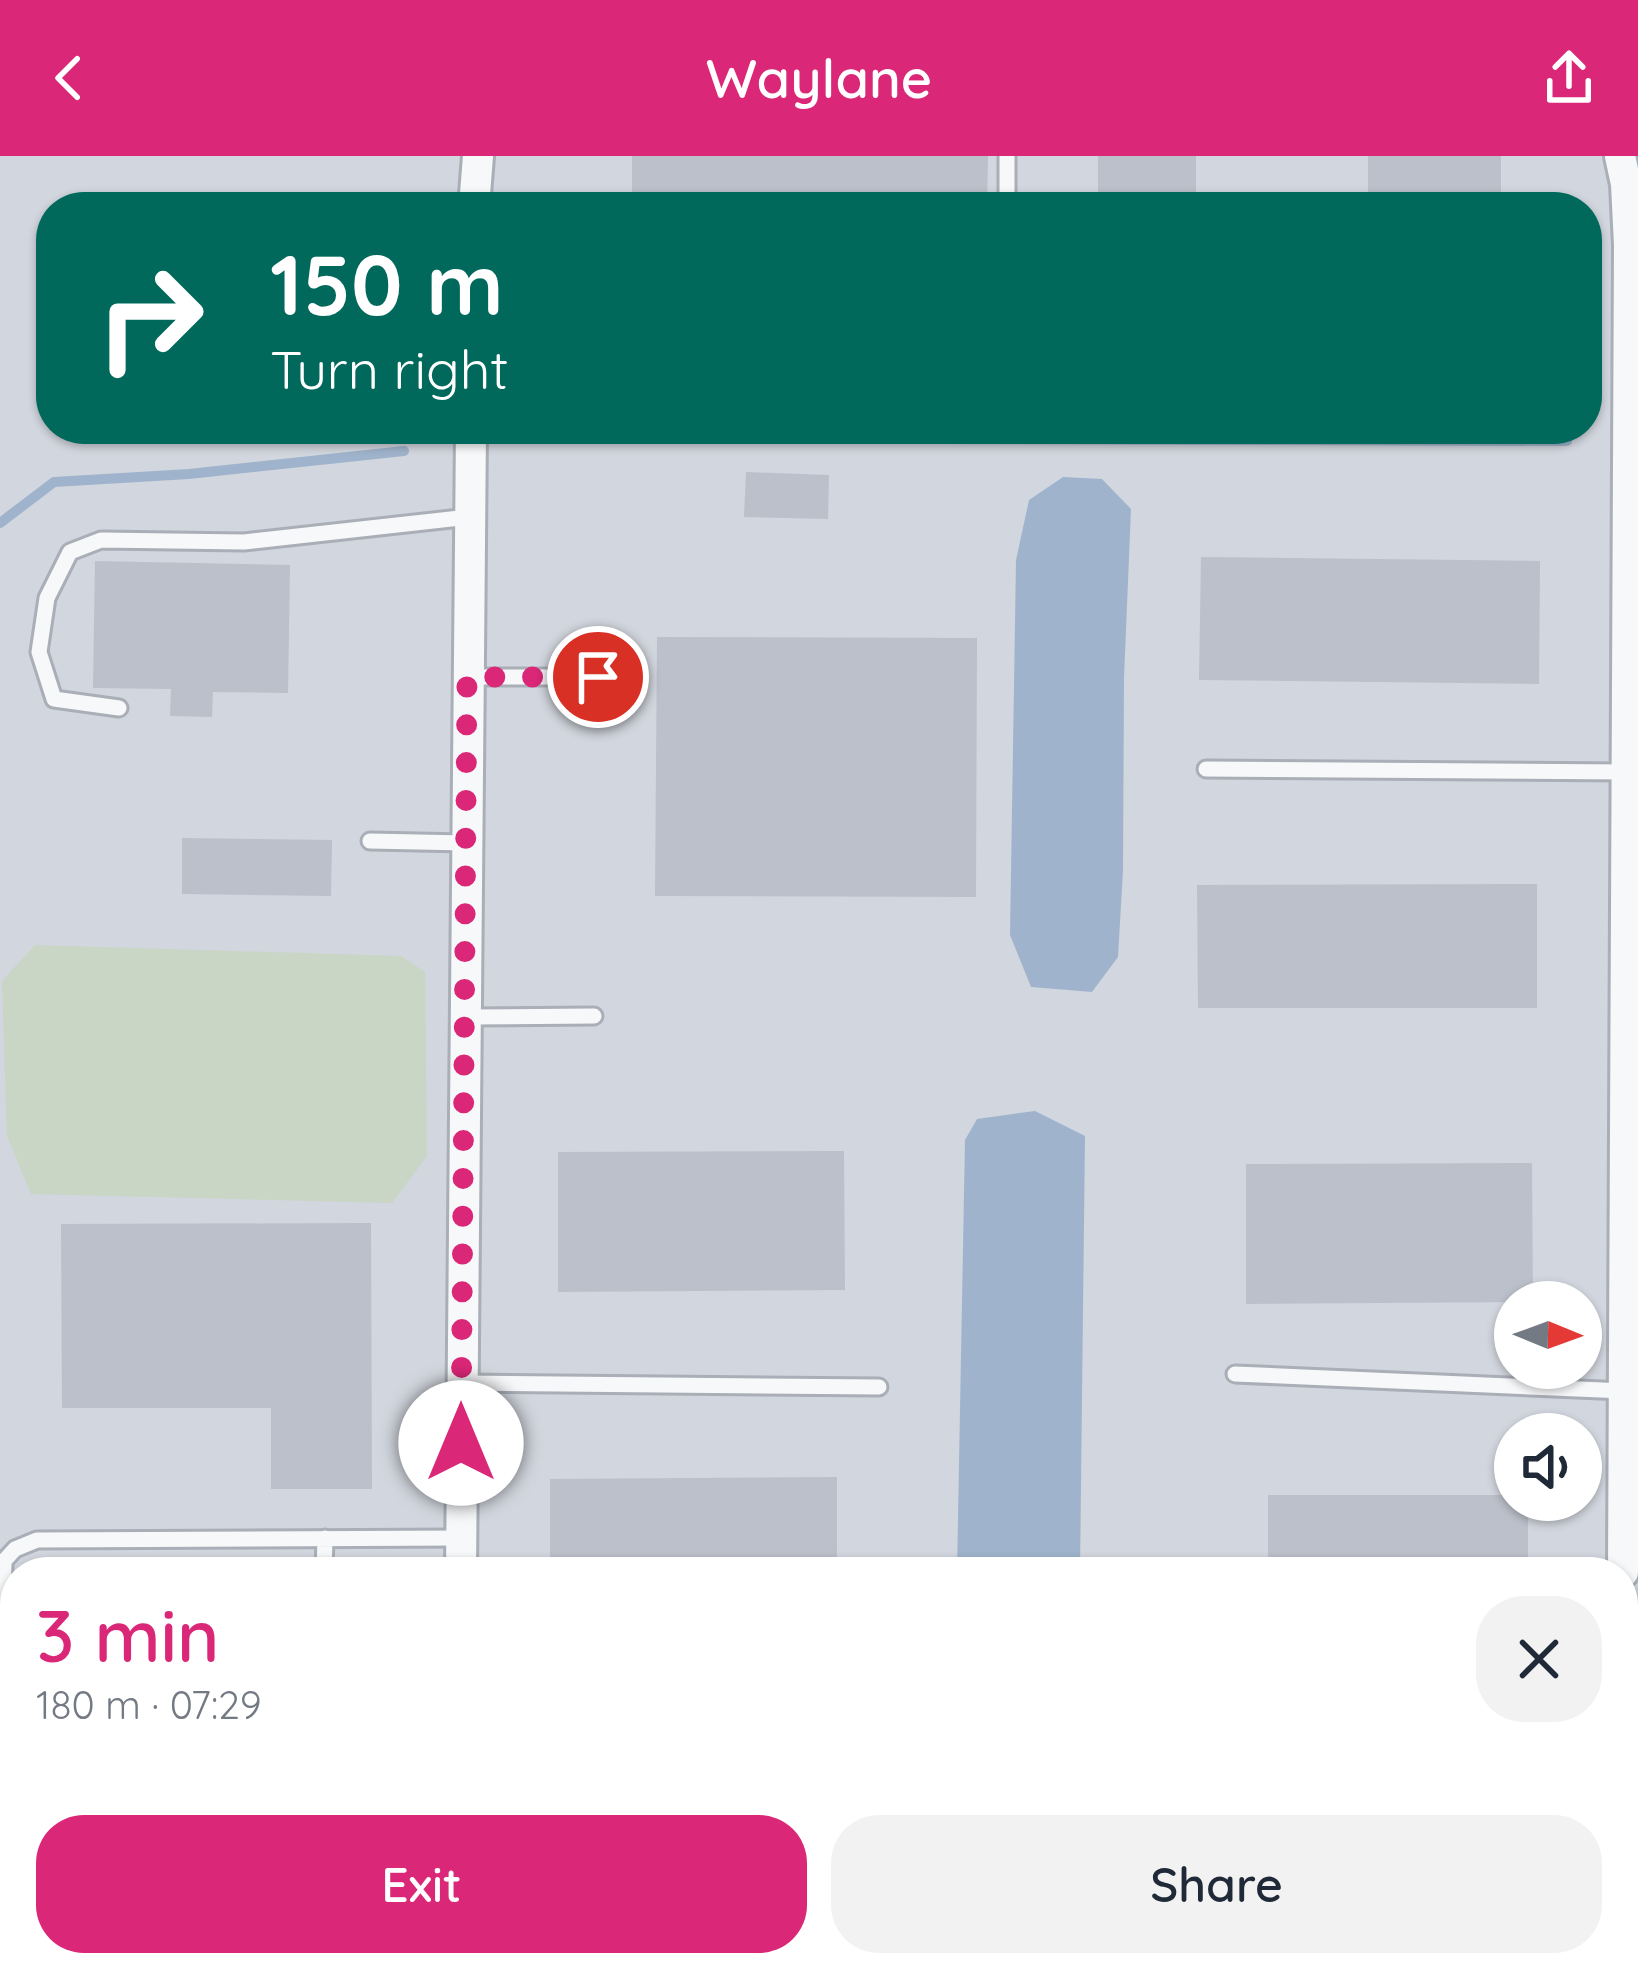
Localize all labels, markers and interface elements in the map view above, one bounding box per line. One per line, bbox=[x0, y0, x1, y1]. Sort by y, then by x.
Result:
text: Waylane bbox=[706, 44, 932, 112]
icon: back bbox=[36, 45, 102, 111]
icon: share bbox=[1536, 45, 1602, 111]
text: 150 m bbox=[270, 231, 504, 336]
icon: right bbox=[72, 240, 228, 396]
text: Turn right bbox=[270, 335, 509, 403]
pin bbox=[547, 626, 649, 728]
icon: arrive bbox=[565, 644, 631, 710]
north arrow bbox=[1494, 1281, 1602, 1389]
map controls bbox=[1494, 1281, 1602, 1521]
position arrow bbox=[398, 1380, 524, 1506]
button: sound bbox=[1494, 1413, 1602, 1521]
text: 3 min bbox=[36, 1590, 220, 1680]
button: close bbox=[1476, 1596, 1602, 1722]
text: 180 m · 07:29 bbox=[36, 1680, 262, 1729]
button: Exit bbox=[36, 1815, 807, 1953]
button: Share bbox=[831, 1815, 1602, 1953]

